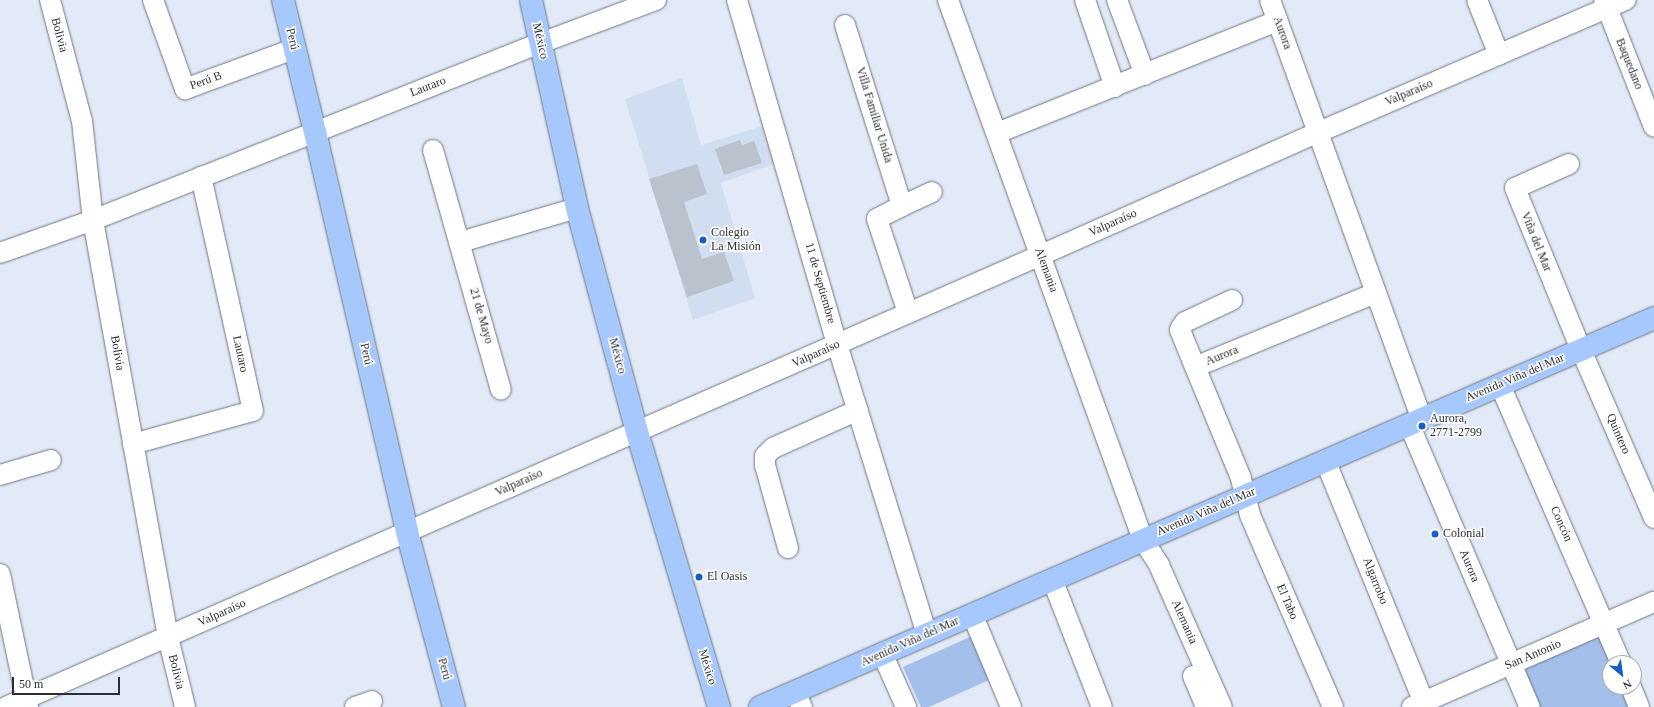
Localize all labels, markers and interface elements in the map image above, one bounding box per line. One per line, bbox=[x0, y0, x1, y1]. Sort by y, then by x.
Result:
street label: Aurora bbox=[1269, 15, 1295, 51]
street label: Bolivia bbox=[47, 16, 71, 54]
street label: México bbox=[529, 22, 551, 60]
street label: Perú bbox=[283, 27, 301, 51]
street label: Baquedano bbox=[1612, 36, 1646, 92]
street label: Villa Familiar Unida bbox=[853, 65, 895, 165]
street label: Perú B bbox=[188, 69, 224, 93]
street label: Lautaro bbox=[408, 74, 448, 100]
street label: Valparaíso bbox=[1383, 76, 1435, 110]
street label: Valparaíso bbox=[1087, 206, 1139, 240]
street label: Viña del Mar bbox=[1517, 210, 1555, 274]
place label: Colegio La Misión bbox=[711, 226, 761, 254]
marker: Colegio La Misión bbox=[698, 235, 708, 245]
street label: 11 de Septiembre bbox=[802, 241, 838, 325]
street label: Alemania bbox=[1031, 246, 1061, 294]
street label: 21 de Mayo bbox=[466, 286, 496, 346]
street label: Bolivia bbox=[107, 334, 127, 372]
street label: Lautaro bbox=[229, 334, 251, 374]
street label: México bbox=[605, 336, 629, 376]
street label: Valparaíso bbox=[790, 337, 842, 371]
street label: Perú bbox=[357, 342, 375, 366]
street label: Aurora bbox=[1204, 343, 1240, 369]
street label: Avenida Viña del Mar bbox=[1463, 351, 1567, 405]
place label: Aurora, 2771-2799 bbox=[1430, 412, 1482, 440]
street label: Quintero bbox=[1603, 412, 1633, 456]
marker: Aurora, 2771-2799 bbox=[1417, 421, 1427, 431]
street label: Valparaíso bbox=[493, 466, 545, 500]
street label: Avenida Viña del Mar bbox=[1154, 485, 1258, 539]
street label: Concón bbox=[1547, 504, 1575, 544]
place label: Colonial bbox=[1443, 527, 1484, 541]
marker: Colonial bbox=[1430, 529, 1440, 539]
street label: Aurora bbox=[1456, 548, 1482, 584]
street label: Algarrobo bbox=[1359, 555, 1391, 607]
place label: El Oasis bbox=[707, 570, 747, 584]
marker: El Oasis bbox=[694, 572, 704, 582]
street label: El Tabo bbox=[1273, 582, 1301, 622]
street label: Valparaíso bbox=[196, 596, 248, 630]
street label: Alemania bbox=[1168, 598, 1200, 646]
street label: Avenida Viña del Mar bbox=[859, 614, 961, 670]
street label: San Antonio bbox=[1502, 637, 1564, 673]
street label: México bbox=[695, 647, 719, 687]
street label: Bolivia bbox=[165, 653, 187, 691]
north arrow bbox=[1602, 655, 1642, 695]
street label: Perú bbox=[434, 657, 454, 681]
scale bar bbox=[14, 669, 122, 695]
text: 50 m bbox=[19, 677, 43, 691]
text: N bbox=[1621, 677, 1634, 692]

